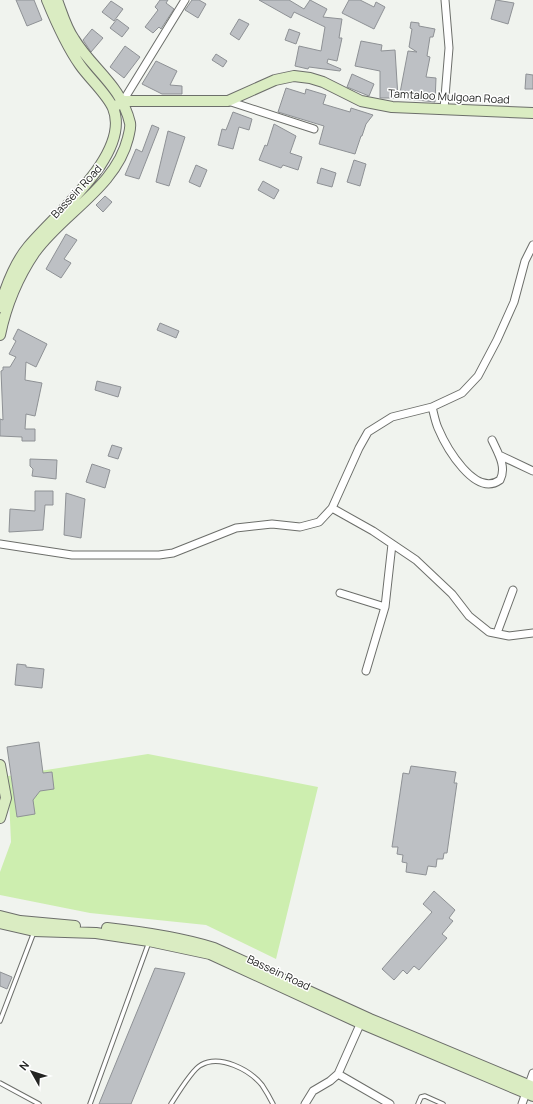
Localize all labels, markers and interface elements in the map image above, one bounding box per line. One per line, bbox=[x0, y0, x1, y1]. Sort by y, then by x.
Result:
street label: Tamtaloo Mulgoan Road bbox=[388, 85, 510, 107]
street label: Bassein Road bbox=[47, 161, 105, 221]
street label: Bassein Road bbox=[245, 951, 313, 993]
north arrow bbox=[12, 1052, 52, 1092]
text: N bbox=[16, 1058, 32, 1073]

